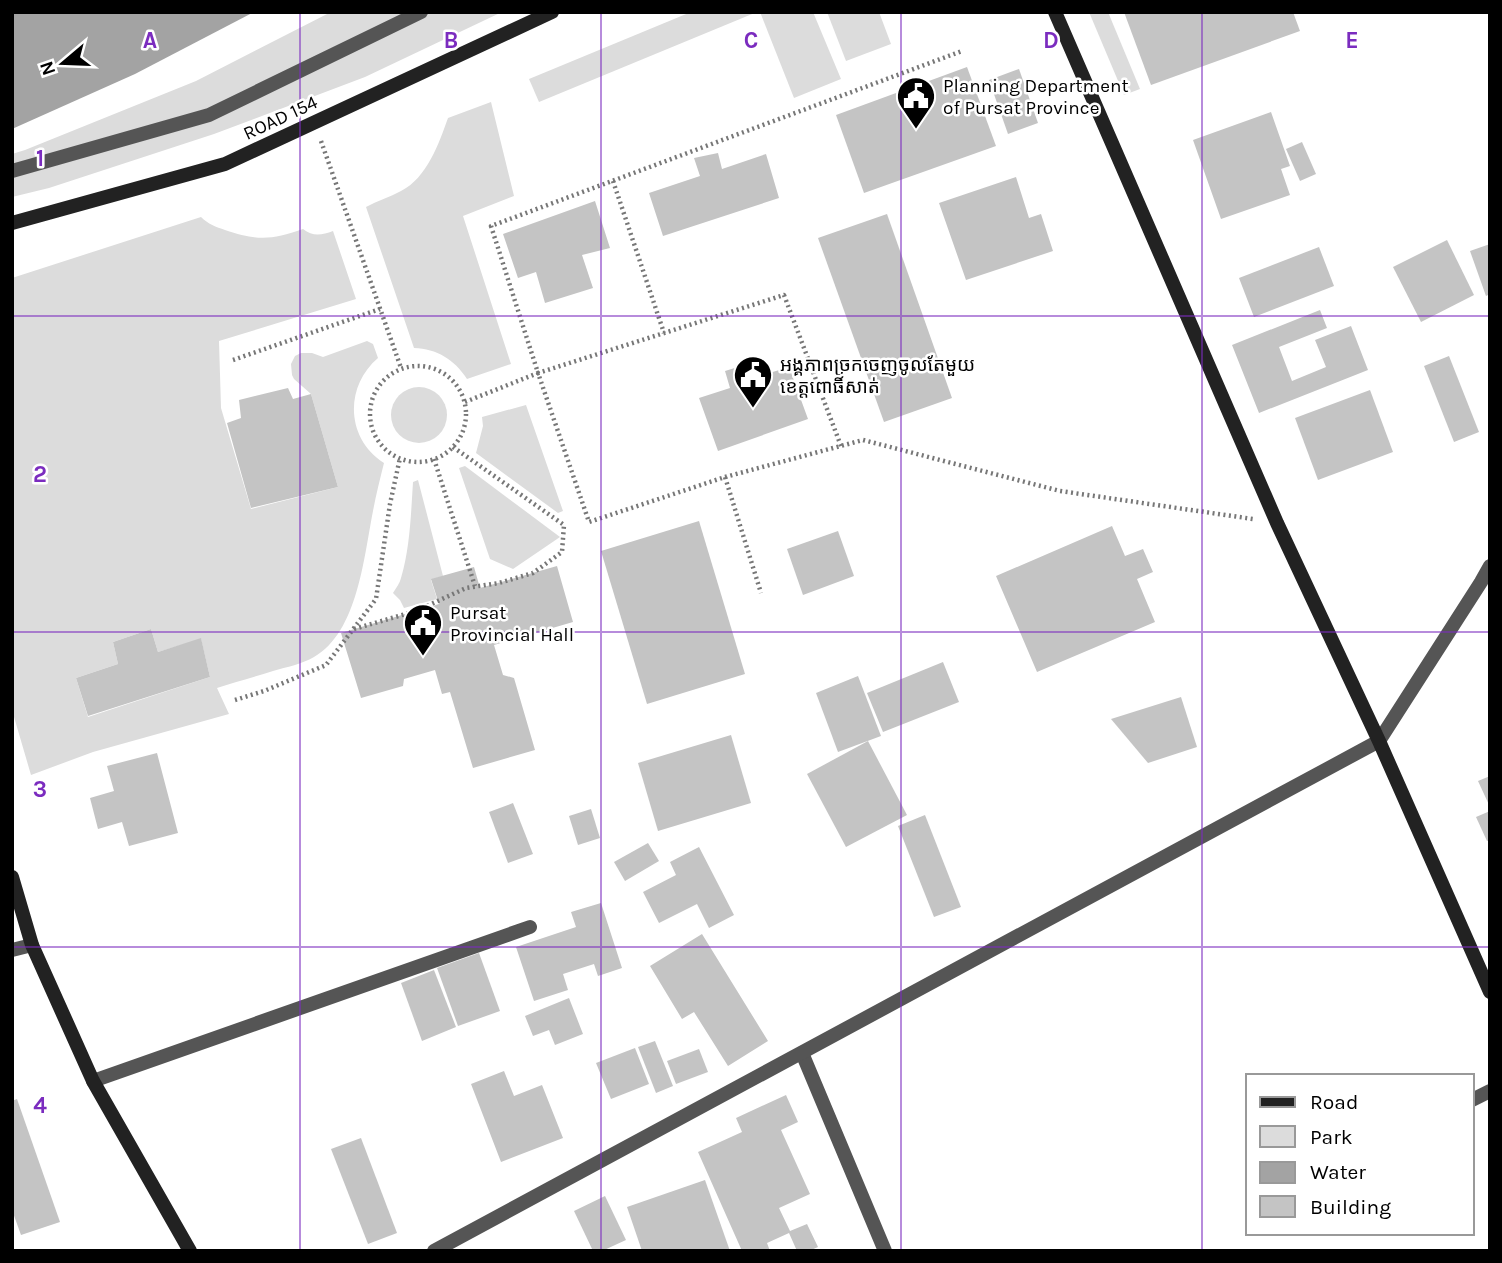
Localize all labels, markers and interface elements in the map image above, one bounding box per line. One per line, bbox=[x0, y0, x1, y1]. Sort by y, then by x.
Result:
text: A bbox=[143, 27, 157, 54]
text: B bbox=[444, 27, 458, 54]
text: C bbox=[744, 27, 758, 54]
text: D bbox=[1043, 27, 1059, 54]
text: E bbox=[1345, 27, 1359, 54]
north arrow bbox=[28, 28, 98, 98]
text: N bbox=[35, 58, 60, 78]
public building icon: Planning Department of Pursat Province bbox=[895, 75, 937, 130]
place label: Planning Department of Pursat Province bbox=[943, 75, 1129, 119]
street label: ROAD 154 bbox=[240, 91, 321, 145]
text: 1 bbox=[36, 145, 44, 172]
public building icon: អង្គភាពច្រកចេញចូលតែមួយ ខេត្តពោធិ៍សាត់ bbox=[732, 354, 774, 409]
place label: អង្គភាពច្រកចេញចូលតែមួយ ខេត្តពោធិ៍សាត់ bbox=[780, 354, 975, 398]
text: 2 bbox=[33, 461, 47, 488]
public building icon: Pursat Provincial Hall bbox=[402, 602, 444, 657]
place label: Pursat Provincial Hall bbox=[450, 602, 574, 646]
text: 3 bbox=[33, 776, 47, 803]
legend bbox=[1246, 1074, 1474, 1235]
text: Road bbox=[1310, 1090, 1358, 1114]
text: 4 bbox=[33, 1092, 47, 1119]
text: Park bbox=[1310, 1125, 1353, 1149]
text: Water bbox=[1310, 1160, 1366, 1184]
text: Building bbox=[1310, 1195, 1391, 1219]

